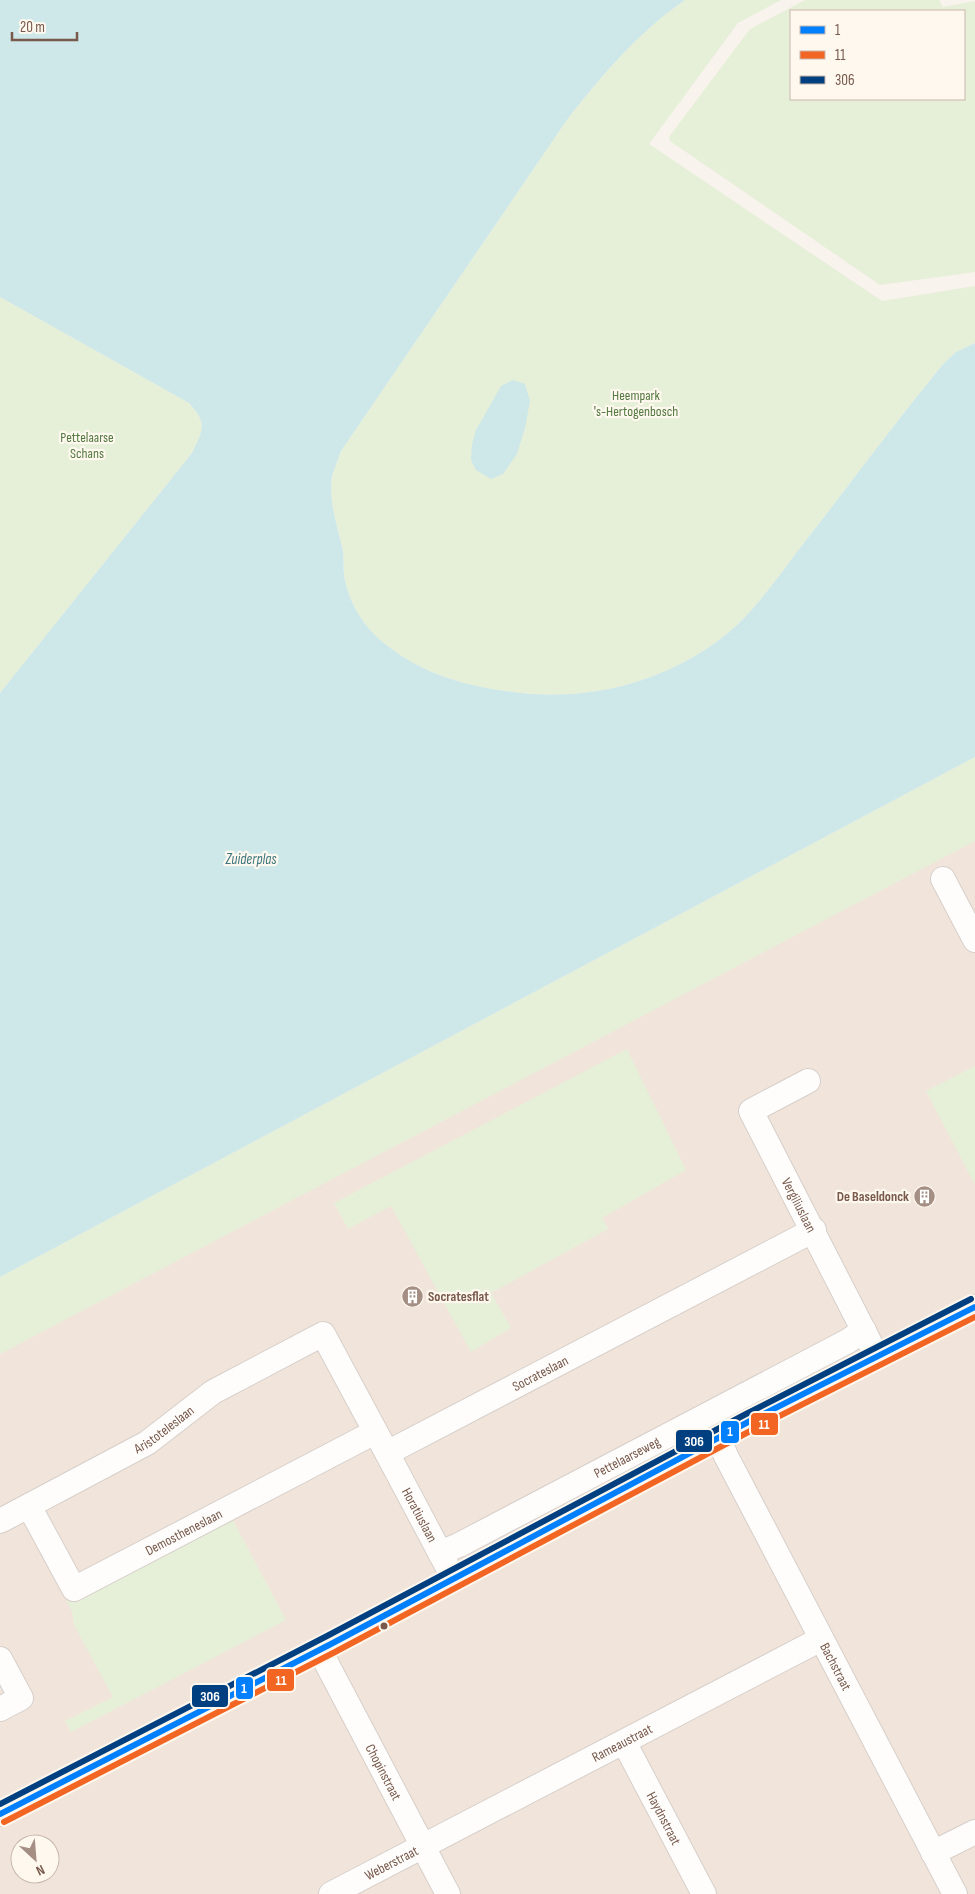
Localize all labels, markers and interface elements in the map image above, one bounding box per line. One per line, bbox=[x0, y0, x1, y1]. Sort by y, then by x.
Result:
scale bar bbox=[12, 10, 78, 42]
legend bbox=[790, 10, 965, 100]
text: 20 m bbox=[20, 18, 45, 37]
text: 1 bbox=[835, 21, 841, 40]
text: 11 bbox=[835, 46, 846, 65]
text: 306 bbox=[835, 71, 855, 90]
park label: Heempark 's-Hertogenbosch bbox=[594, 387, 678, 420]
park label: Pettelaarse Schans bbox=[60, 429, 114, 462]
water label: Zuiderplas bbox=[224, 850, 277, 869]
street label: Vergiliuslaan bbox=[778, 1175, 820, 1235]
building icon: De Baseldonck bbox=[913, 1184, 937, 1208]
place label: De Baseldonck bbox=[837, 1188, 909, 1205]
building icon: Socratesflat bbox=[400, 1284, 424, 1308]
place label: Socratesflat bbox=[428, 1288, 489, 1305]
street label: Socrateslaan bbox=[509, 1351, 571, 1395]
street label: Aristoteleslaan bbox=[130, 1402, 197, 1457]
line badge: 11 bbox=[750, 1412, 779, 1436]
text: 11 bbox=[759, 1416, 770, 1433]
line badge: 1 bbox=[720, 1420, 740, 1444]
text: 1 bbox=[727, 1423, 733, 1440]
line badge: 306 bbox=[675, 1429, 713, 1453]
street label: Pettelaarseweg bbox=[591, 1432, 663, 1481]
text: 306 bbox=[684, 1433, 704, 1450]
street label: Horatiuslaan bbox=[398, 1485, 441, 1545]
street label: Demostheneslaan bbox=[142, 1505, 225, 1559]
unlabelled marker bbox=[379, 1621, 389, 1631]
street label: Bachstraat bbox=[817, 1640, 855, 1693]
line badge: 11 bbox=[266, 1668, 295, 1692]
text: 11 bbox=[276, 1672, 287, 1689]
line badge: 1 bbox=[235, 1676, 254, 1700]
text: 1 bbox=[241, 1680, 247, 1697]
line badge: 306 bbox=[191, 1684, 229, 1708]
text: 306 bbox=[200, 1688, 220, 1705]
street label: Rameaustraat bbox=[589, 1720, 655, 1765]
street label: Chopinstraat bbox=[362, 1741, 406, 1803]
street label: Haydnstraat bbox=[643, 1789, 685, 1848]
north arrow bbox=[10, 1834, 60, 1884]
street label: Weberstraat bbox=[362, 1842, 421, 1884]
text: N bbox=[33, 1861, 48, 1880]

